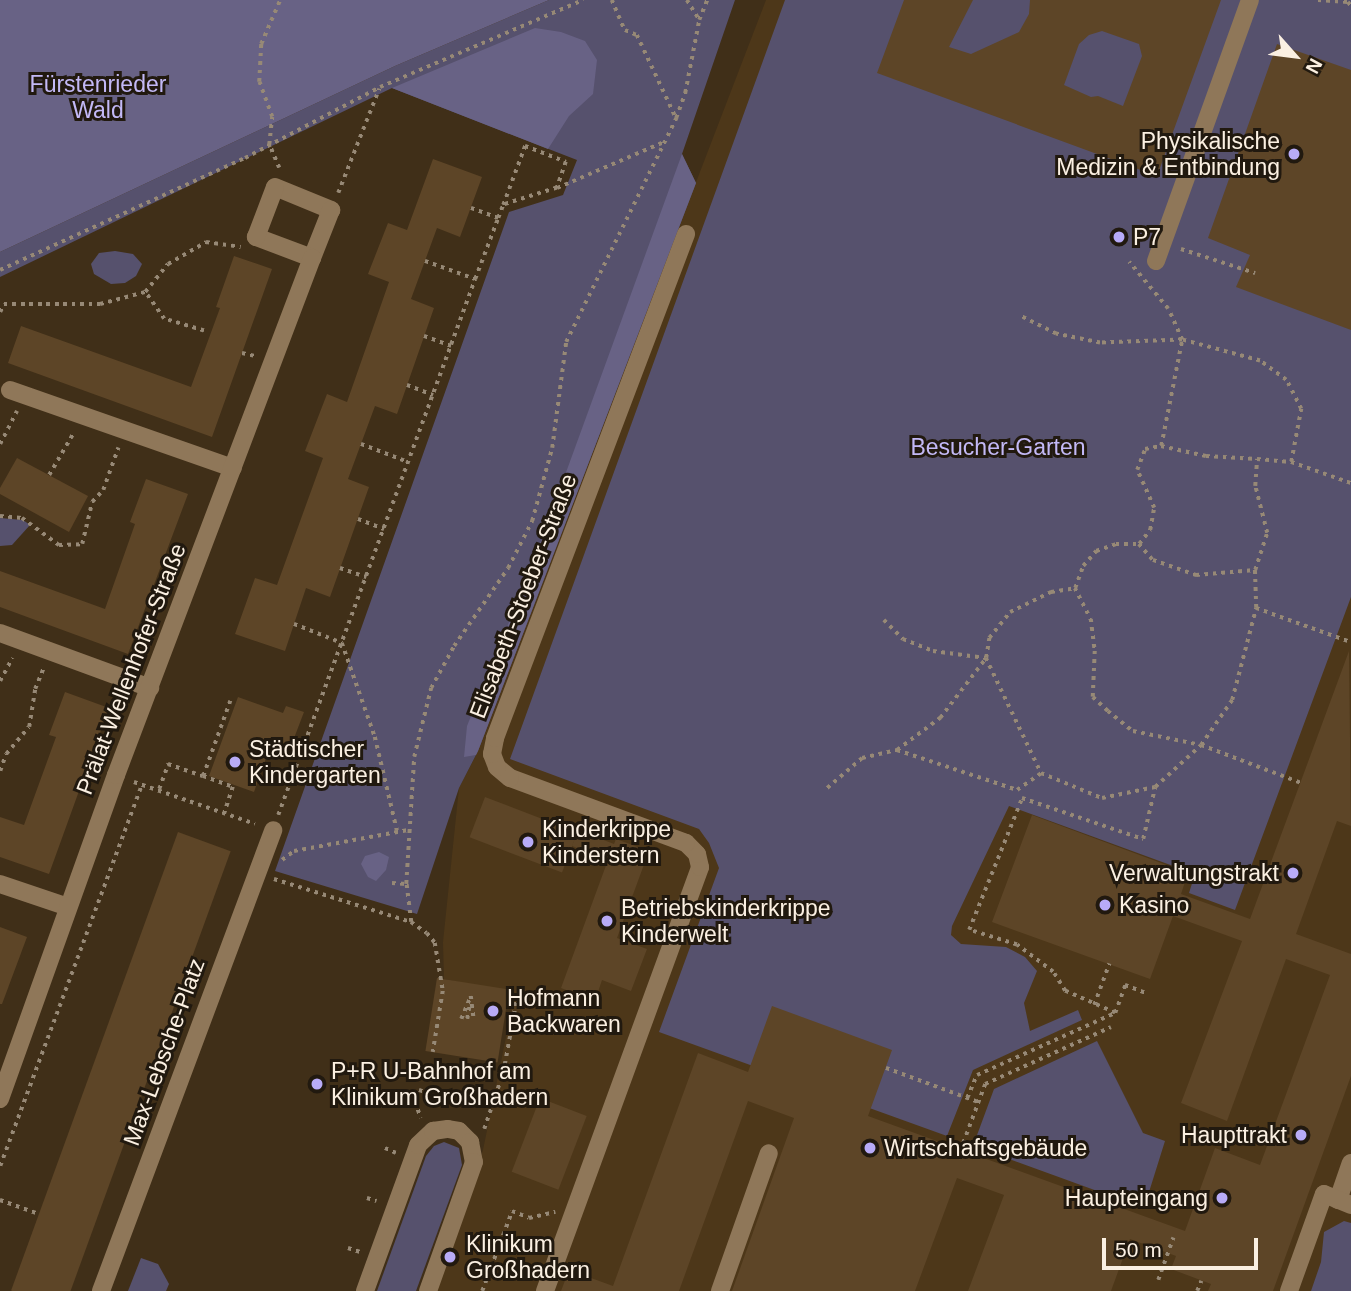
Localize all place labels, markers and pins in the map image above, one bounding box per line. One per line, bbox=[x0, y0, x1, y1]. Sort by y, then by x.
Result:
place label: Physikalische Medizin & Entbindung bbox=[1056, 127, 1280, 181]
marker: Physikalische Medizin & Entbindung bbox=[1286, 146, 1302, 162]
place label: P7 bbox=[1133, 223, 1161, 251]
marker: P7 bbox=[1111, 229, 1127, 245]
place label: Städtischer Kindergarten bbox=[249, 735, 381, 789]
marker: Städtischer Kindergarten bbox=[227, 754, 243, 770]
place label: Kinderkrippe Kinderstern bbox=[542, 815, 671, 869]
marker: Kinderkrippe Kinderstern bbox=[520, 834, 536, 850]
place label: Verwaltungstrakt bbox=[1109, 859, 1279, 887]
marker: Verwaltungstrakt bbox=[1285, 865, 1301, 881]
place label: Kasino bbox=[1119, 891, 1189, 919]
place label: Betriebskinderkrippe Kinderwelt bbox=[621, 894, 831, 948]
marker: Kasino bbox=[1097, 897, 1113, 913]
marker: Betriebskinderkrippe Kinderwelt bbox=[599, 913, 615, 929]
place label: Hofmann Backwaren bbox=[507, 984, 621, 1038]
marker: Hofmann Backwaren bbox=[485, 1003, 501, 1019]
place label: P+R U-Bahnhof am Klinikum Großhadern bbox=[331, 1057, 548, 1111]
marker: P+R U-Bahnhof am Klinikum Großhadern bbox=[309, 1076, 325, 1092]
place label: Haupttrakt bbox=[1181, 1121, 1287, 1149]
marker: Haupttrakt bbox=[1293, 1127, 1309, 1143]
place label: Wirtschaftsgebäude bbox=[884, 1134, 1087, 1162]
marker: Wirtschaftsgebäude bbox=[862, 1140, 878, 1156]
place label: Haupteingang bbox=[1065, 1184, 1208, 1212]
marker: Haupteingang bbox=[1214, 1190, 1230, 1206]
place label: Klinikum Großhadern bbox=[466, 1230, 590, 1284]
marker: Klinikum Großhadern bbox=[440, 1247, 460, 1267]

